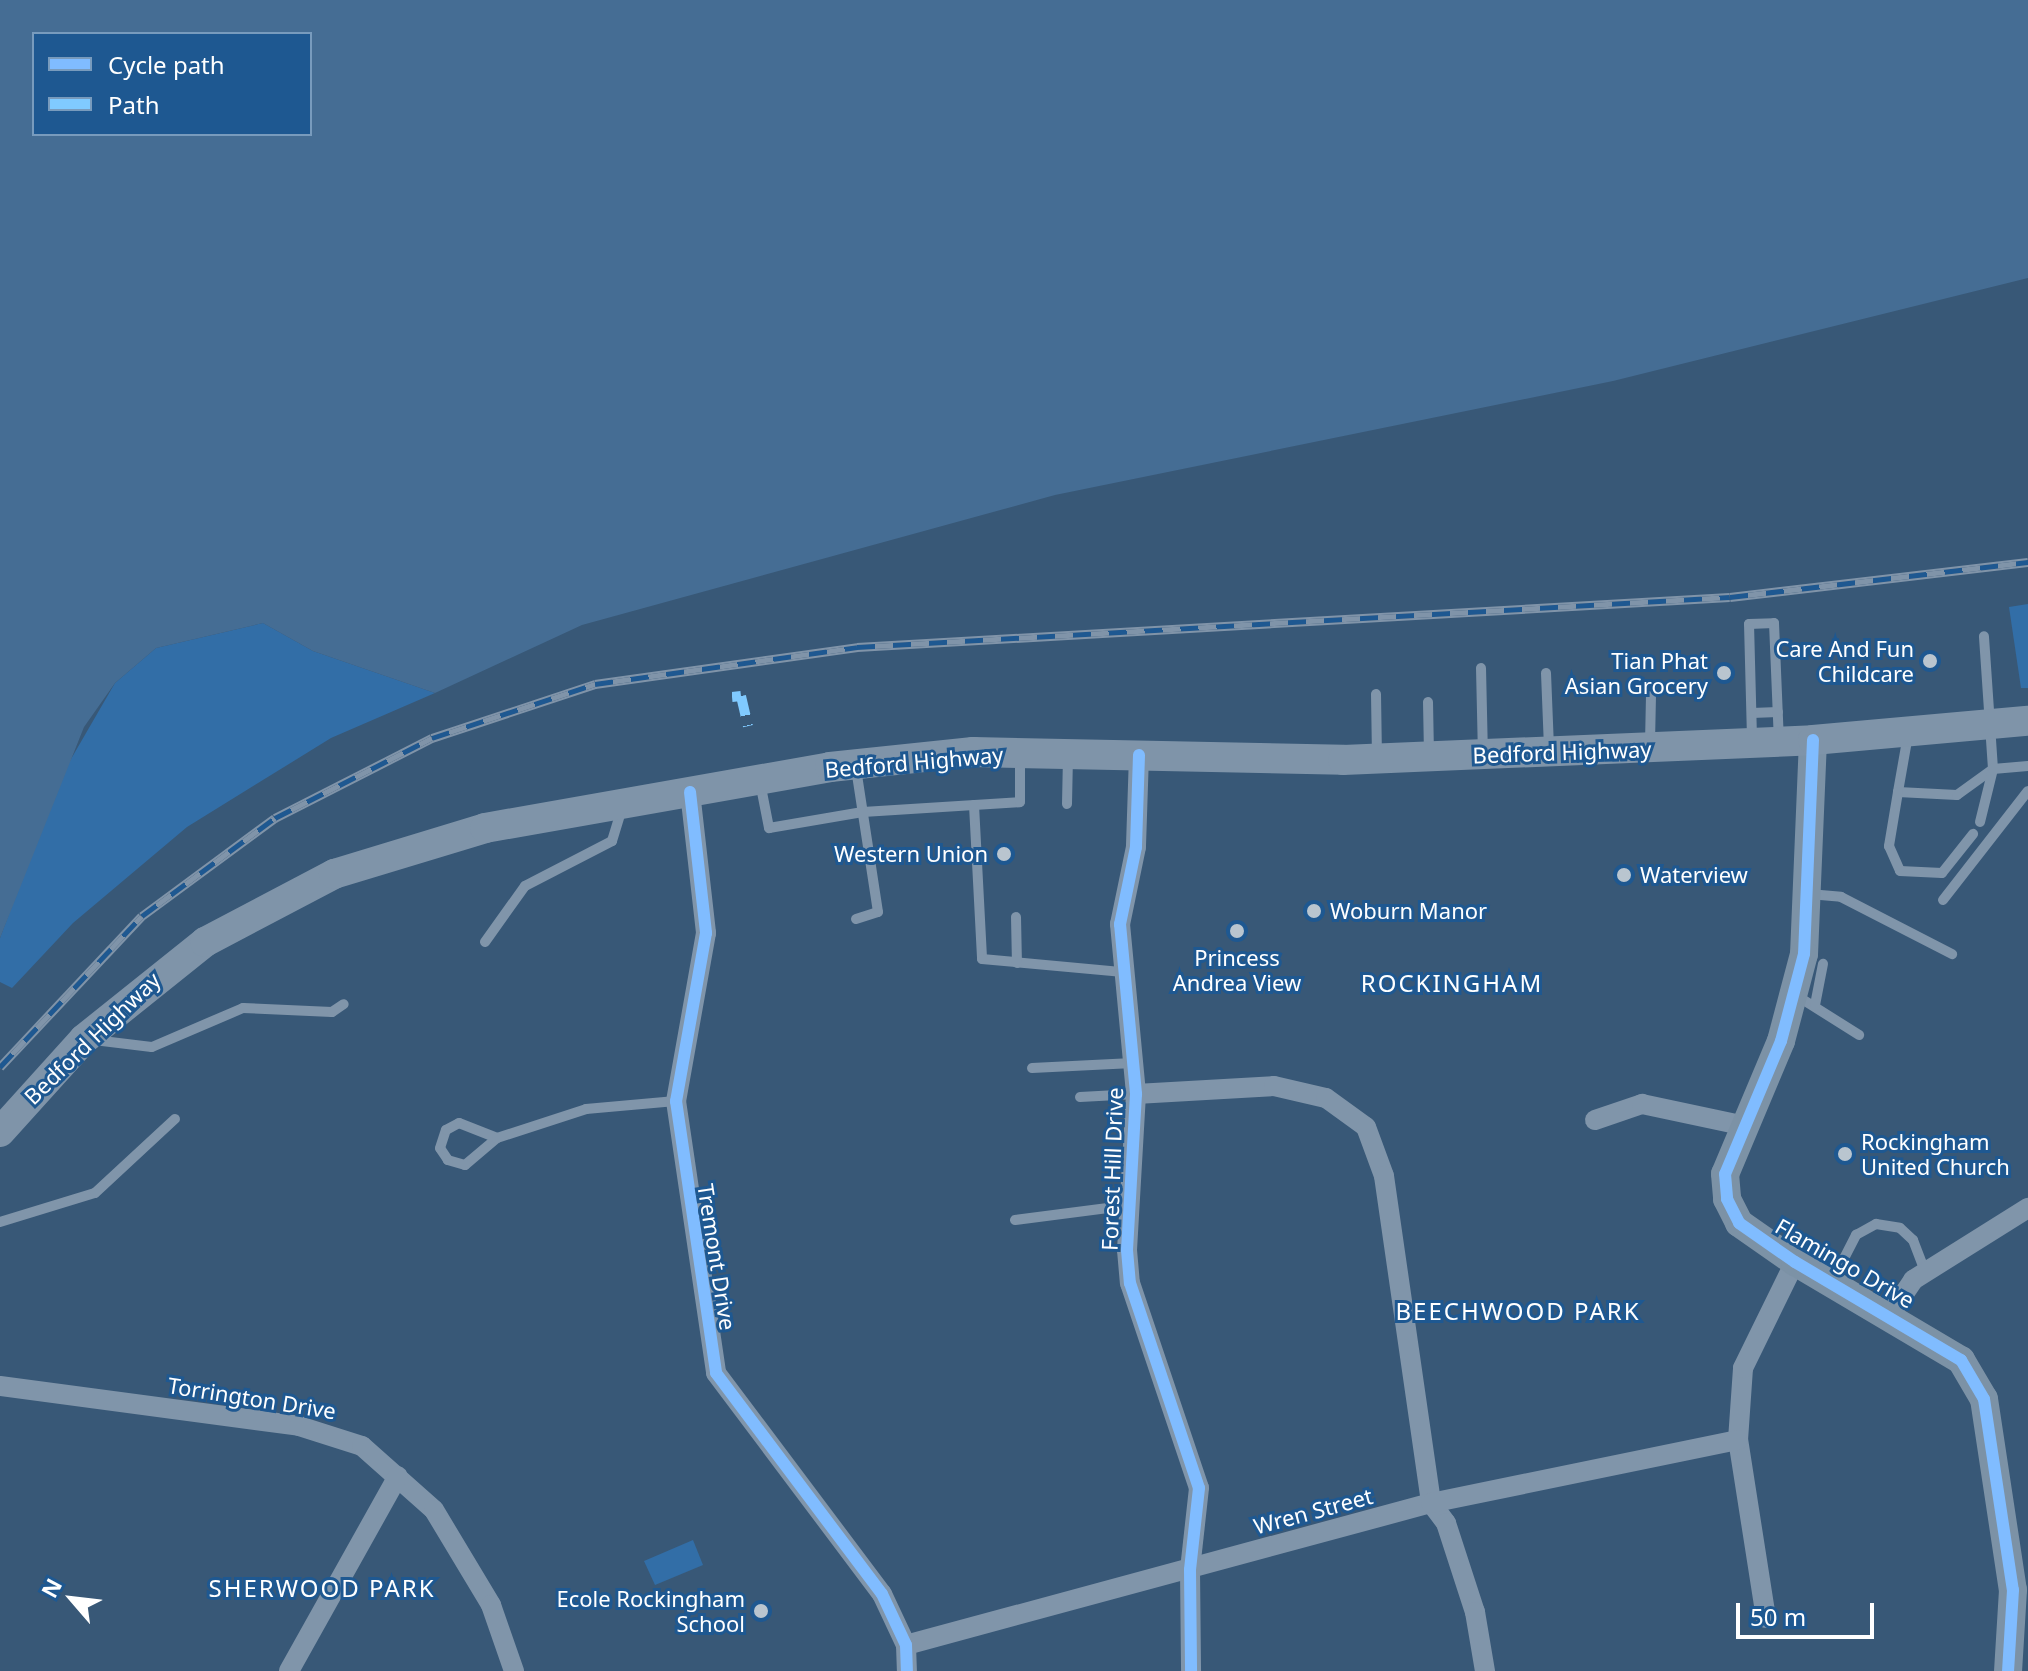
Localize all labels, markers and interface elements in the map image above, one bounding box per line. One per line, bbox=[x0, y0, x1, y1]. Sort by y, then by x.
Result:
legend bbox=[32, 32, 312, 136]
text: Cycle path bbox=[108, 48, 225, 81]
text: Path bbox=[108, 88, 159, 121]
place label: Care And Fun Childcare bbox=[1775, 635, 1914, 686]
place label: Tian Phat Asian Grocery bbox=[1565, 647, 1708, 698]
marker: Care And Fun Childcare bbox=[1921, 652, 1939, 670]
marker: Tian Phat Asian Grocery bbox=[1715, 664, 1733, 682]
street label: Bedford Highway bbox=[1472, 736, 1652, 768]
street label: Bedford Highway bbox=[824, 741, 1004, 783]
place label: Western Union bbox=[834, 841, 988, 867]
marker: Western Union bbox=[995, 845, 1013, 863]
place label: Waterview bbox=[1640, 862, 1748, 888]
marker: Waterview bbox=[1615, 866, 1633, 884]
place label: Woburn Manor bbox=[1330, 898, 1487, 924]
marker: Woburn Manor bbox=[1305, 902, 1323, 920]
marker: Princess Andrea View bbox=[1228, 922, 1246, 940]
place label: Princess Andrea View bbox=[1173, 944, 1301, 996]
street label: Bedford Highway bbox=[18, 966, 166, 1110]
district label: ROCKINGHAM bbox=[1361, 969, 1543, 997]
street label: Forest Hill Drive bbox=[1096, 1087, 1128, 1251]
place label: Rockingham United Church bbox=[1861, 1128, 2010, 1180]
marker: Rockingham United Church bbox=[1836, 1145, 1854, 1163]
street label: Tremont Drive bbox=[692, 1182, 742, 1332]
street label: Flamingo Drive bbox=[1771, 1213, 1919, 1313]
district label: BEECHWOOD PARK bbox=[1395, 1297, 1641, 1325]
street label: Torrington Drive bbox=[166, 1372, 338, 1424]
street label: Wren Street bbox=[1251, 1482, 1375, 1540]
north arrow bbox=[32, 1559, 112, 1639]
text: N bbox=[33, 1573, 68, 1603]
district label: SHERWOOD PARK bbox=[209, 1574, 435, 1602]
place label: Ecole Rockingham School bbox=[556, 1585, 745, 1636]
scale bar bbox=[1740, 1587, 1878, 1637]
text: 50 m bbox=[1750, 1600, 1806, 1633]
marker: Ecole Rockingham School bbox=[752, 1602, 770, 1620]

